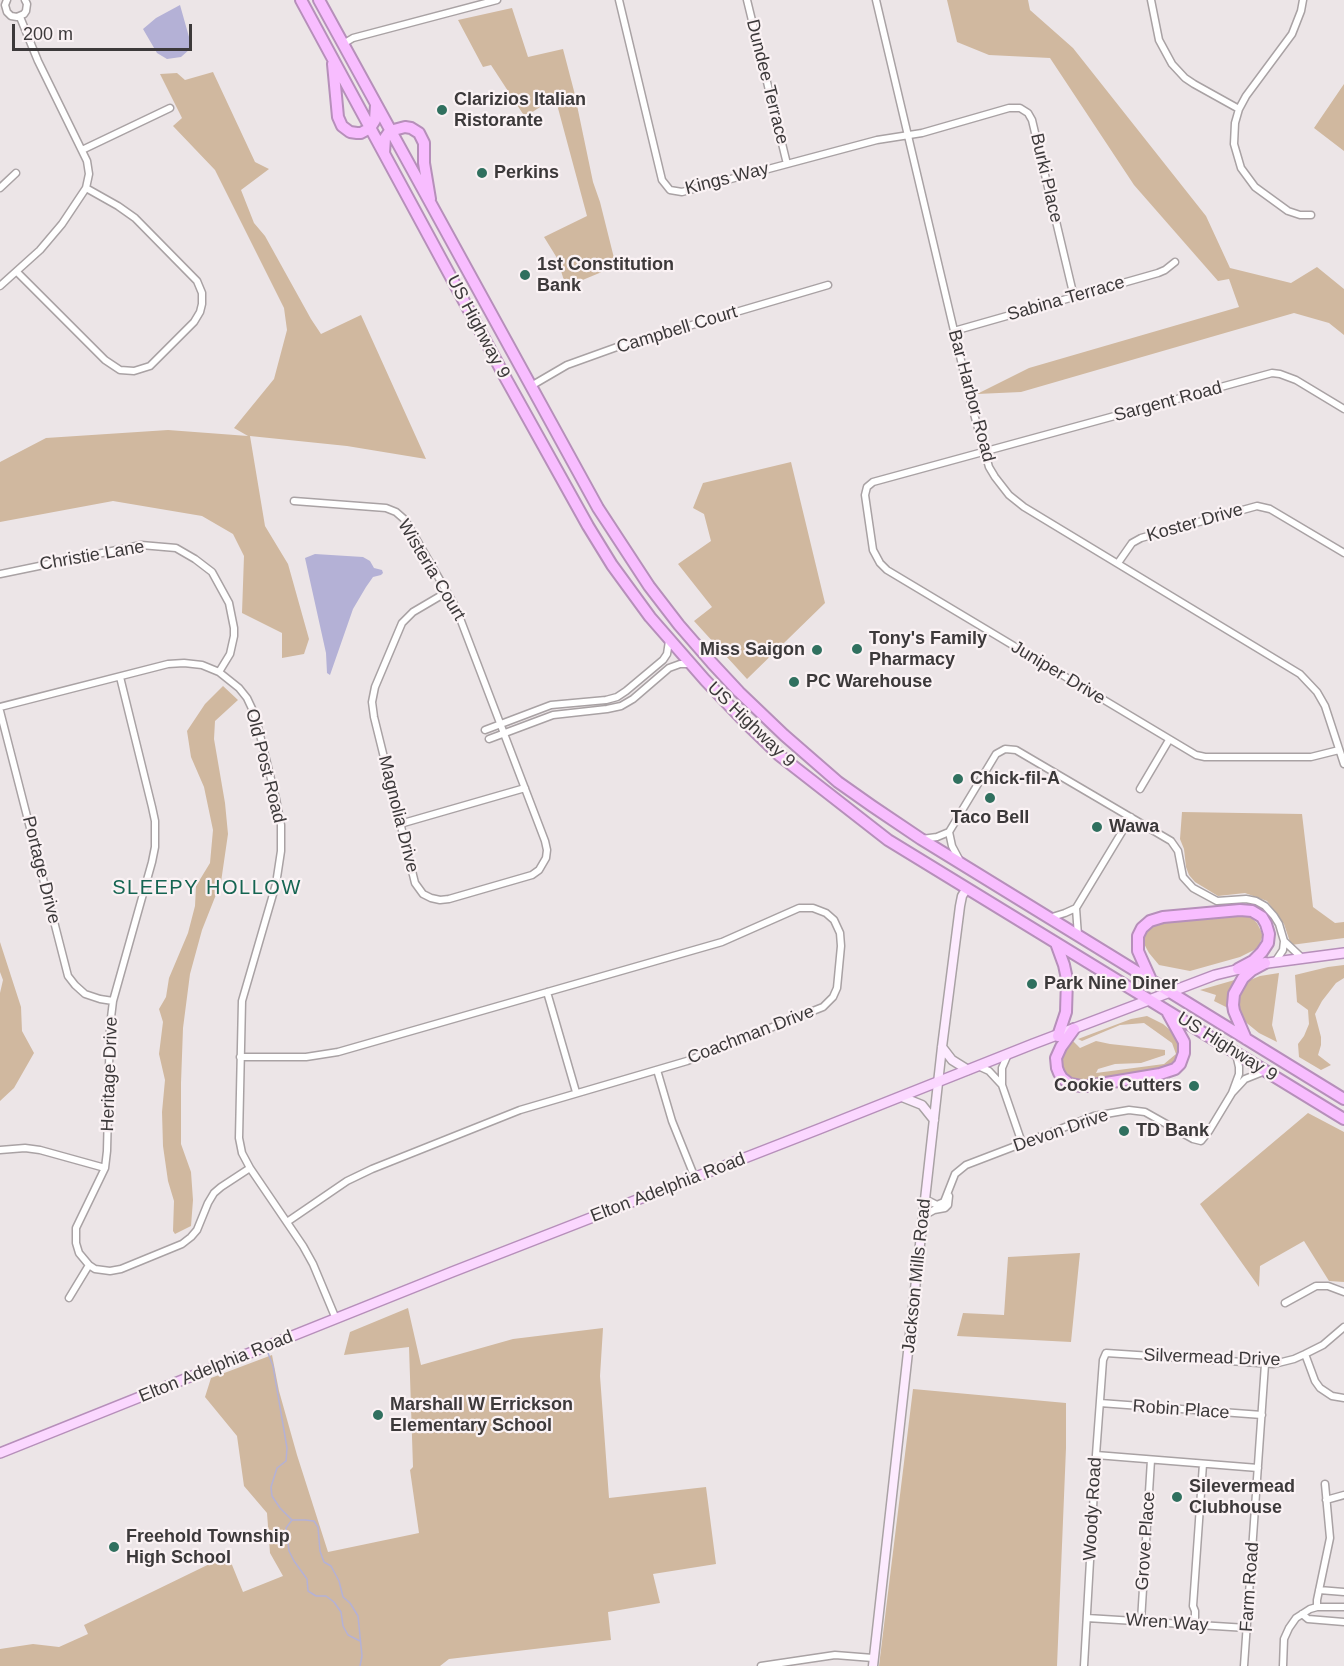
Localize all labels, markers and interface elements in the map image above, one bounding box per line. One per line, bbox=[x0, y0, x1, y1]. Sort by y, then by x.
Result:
scale bar bbox=[15, 12, 195, 50]
street label: Dundee Terrace bbox=[741, 17, 793, 147]
text: 200 m bbox=[23, 24, 73, 44]
place label: Clarizios Italian Ristorante bbox=[454, 89, 586, 132]
marker: Clarizios Italian Ristorante bbox=[435, 103, 449, 117]
street label: Burki Place bbox=[1025, 131, 1067, 225]
street label: Kings Way bbox=[683, 158, 771, 200]
place label: Perkins bbox=[494, 162, 559, 184]
marker: Perkins bbox=[475, 166, 489, 180]
place label: 1st Constitution Bank bbox=[537, 254, 674, 296]
marker: 1st Constitution Bank bbox=[518, 268, 532, 282]
street label: US Highway 9 bbox=[442, 272, 514, 382]
street label: Sabina Terrace bbox=[1005, 272, 1127, 326]
street label: Campbell Court bbox=[614, 301, 740, 359]
street label: Bar Harbor Road bbox=[943, 327, 999, 465]
street label: Sargent Road bbox=[1112, 377, 1224, 427]
street label: Koster Drive bbox=[1144, 499, 1246, 547]
street label: Wisteria Court bbox=[392, 516, 470, 624]
street label: Christie Lane bbox=[38, 536, 146, 576]
place label: Tony's Family Pharmacy bbox=[869, 628, 987, 670]
street label: Juniper Drive bbox=[1007, 636, 1109, 710]
place label: Miss Saigon bbox=[700, 639, 805, 661]
marker: Tony's Family Pharmacy bbox=[850, 642, 864, 656]
marker: Miss Saigon bbox=[810, 643, 824, 657]
place label: PC Warehouse bbox=[806, 671, 932, 693]
marker: PC Warehouse bbox=[787, 675, 801, 689]
street label: US Highway 9 bbox=[702, 678, 800, 772]
street label: Old Post Road bbox=[240, 707, 290, 825]
street label: Magnolia Drive bbox=[373, 753, 423, 875]
place label: Chick-fil-A bbox=[970, 768, 1060, 790]
marker: Chick-fil-A bbox=[951, 772, 965, 786]
marker: Taco Bell bbox=[983, 791, 997, 805]
place label: Taco Bell bbox=[951, 807, 1029, 829]
street label: Portage Drive bbox=[17, 814, 65, 926]
place label: Wawa bbox=[1109, 816, 1159, 838]
marker: Wawa bbox=[1090, 820, 1104, 834]
district label: SLEEPY HOLLOW bbox=[112, 876, 302, 900]
place label: Park Nine Diner bbox=[1044, 973, 1178, 995]
marker: Park Nine Diner bbox=[1025, 977, 1039, 991]
street label: Coachman Drive bbox=[685, 1001, 817, 1069]
street label: US Highway 9 bbox=[1173, 1008, 1281, 1086]
street label: Heritage Drive bbox=[97, 1016, 123, 1132]
place label: Cookie Cutters bbox=[1054, 1075, 1182, 1097]
marker: Cookie Cutters bbox=[1187, 1079, 1201, 1093]
street label: Devon Drive bbox=[1011, 1105, 1111, 1157]
place label: TD Bank bbox=[1136, 1120, 1209, 1142]
marker: TD Bank bbox=[1117, 1124, 1131, 1138]
street label: Elton Adelphia Road bbox=[588, 1149, 748, 1227]
street label: Jackson Mills Road bbox=[898, 1198, 936, 1354]
street label: Elton Adelphia Road bbox=[136, 1326, 296, 1408]
street label: Silvermead Drive bbox=[1143, 1345, 1281, 1371]
place label: Marshall W Errickson Elementary School bbox=[390, 1394, 573, 1436]
street label: Robin Place bbox=[1132, 1396, 1230, 1424]
marker: Marshall W Errickson Elementary School bbox=[371, 1408, 385, 1422]
street label: Woody Road bbox=[1080, 1457, 1106, 1561]
place label: Silevermead Clubhouse bbox=[1189, 1476, 1295, 1518]
marker: Silevermead Clubhouse bbox=[1170, 1490, 1184, 1504]
street label: Grove Place bbox=[1132, 1491, 1160, 1591]
place label: Freehold Township High School bbox=[126, 1526, 290, 1568]
marker: Freehold Township High School bbox=[107, 1540, 121, 1554]
street label: Farm Road bbox=[1236, 1541, 1264, 1633]
street label: Wren Way bbox=[1125, 1609, 1209, 1637]

